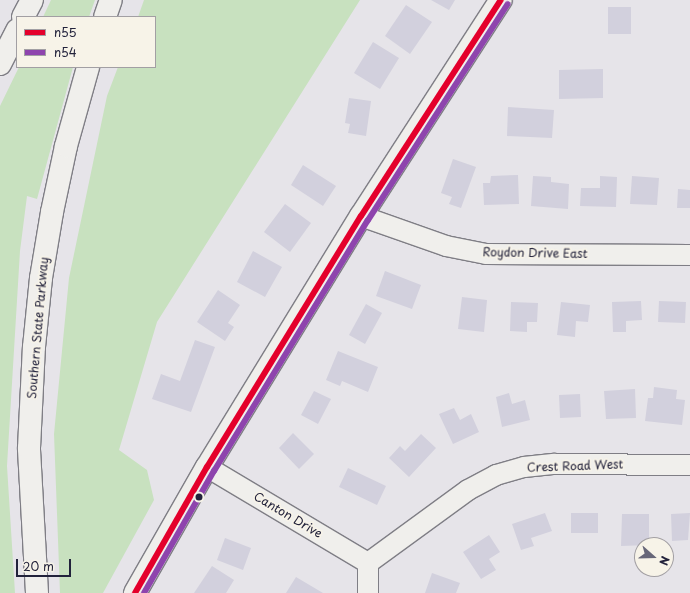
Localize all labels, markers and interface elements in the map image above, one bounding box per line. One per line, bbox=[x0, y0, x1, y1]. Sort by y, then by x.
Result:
legend bbox=[16, 16, 156, 68]
text: n55 bbox=[54, 23, 77, 41]
text: n54 bbox=[54, 43, 77, 61]
street label: Roydon Drive East bbox=[482, 245, 588, 261]
street label: Southern State Parkway bbox=[25, 256, 51, 400]
street label: Crest Road West bbox=[527, 457, 623, 475]
street label: Canton Drive bbox=[251, 489, 325, 541]
unlabelled marker bbox=[194, 492, 204, 502]
north arrow bbox=[634, 537, 674, 577]
scale bar bbox=[18, 551, 73, 577]
text: N bbox=[655, 554, 674, 568]
text: 20 m bbox=[23, 557, 54, 575]

